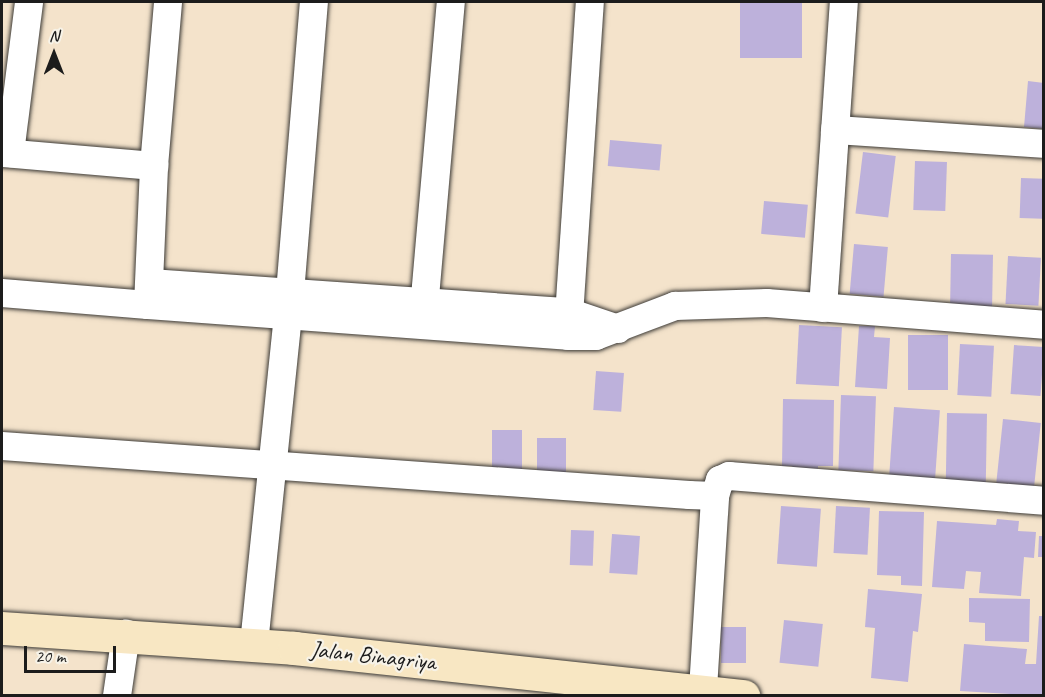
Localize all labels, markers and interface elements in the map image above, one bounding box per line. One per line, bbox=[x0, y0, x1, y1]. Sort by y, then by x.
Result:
north arrow bbox=[24, 24, 84, 84]
text: N bbox=[49, 26, 59, 46]
scale bar bbox=[27, 634, 118, 672]
street label: Jalan Binagriya bbox=[309, 635, 437, 677]
text: 20 m bbox=[35, 645, 66, 667]

